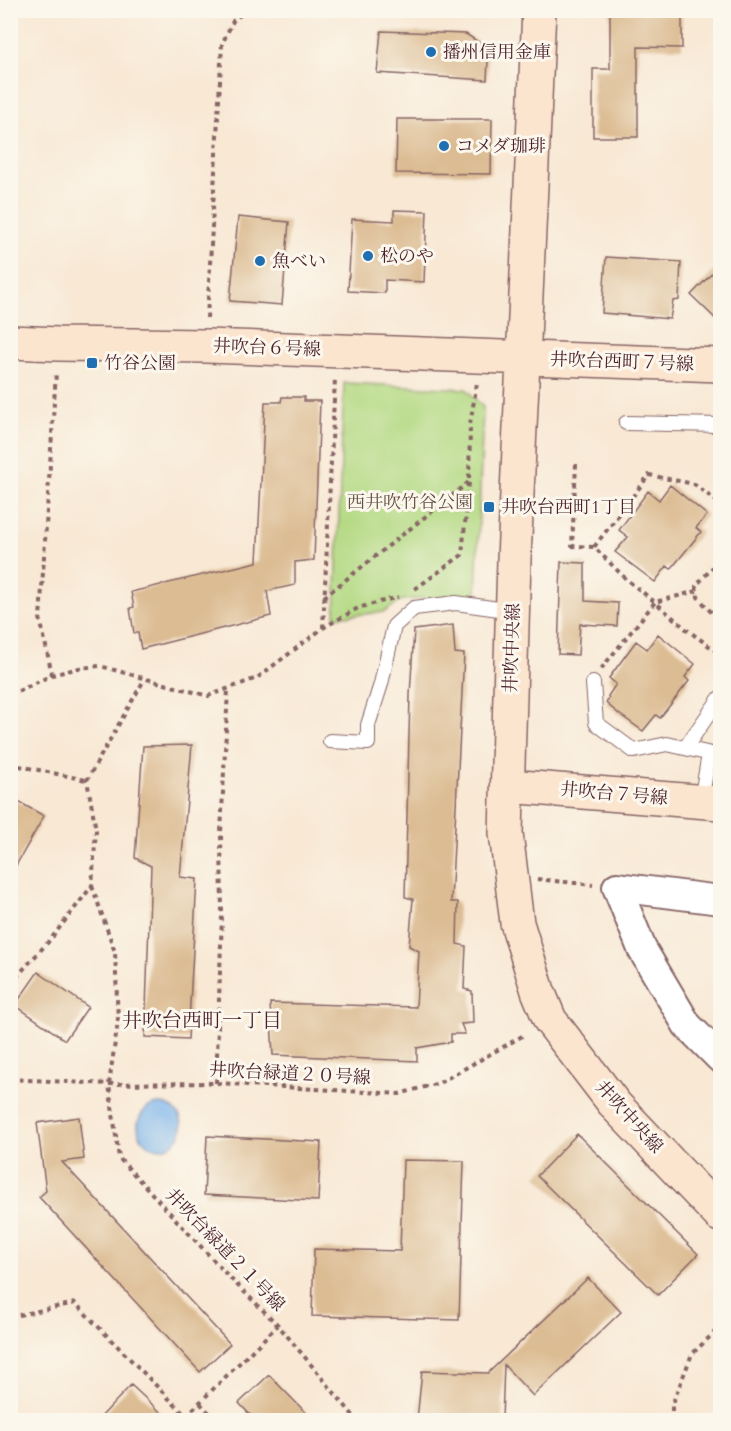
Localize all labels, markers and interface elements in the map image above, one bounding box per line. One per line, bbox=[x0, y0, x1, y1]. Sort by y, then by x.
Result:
place label: 播州信用金庫 bbox=[443, 40, 551, 65]
marker: 播州信用金庫 bbox=[424, 45, 438, 59]
place label: コメダ珈琲 bbox=[456, 134, 546, 159]
marker: コメダ珈琲 bbox=[437, 139, 451, 153]
place label: 松のや bbox=[380, 244, 434, 269]
place label: 魚べい bbox=[272, 249, 326, 274]
marker: 松のや bbox=[361, 249, 375, 263]
marker: 魚べい bbox=[253, 254, 267, 268]
street label: 井吹台６号線 bbox=[213, 334, 321, 362]
street label: 井吹台西町７号線 bbox=[550, 347, 694, 377]
place label: 竹谷公園 bbox=[104, 351, 176, 376]
marker: 竹谷公園 bbox=[85, 356, 99, 370]
park label: 西井吹竹谷公園 bbox=[347, 490, 473, 515]
place label: 井吹台西町1丁目 bbox=[501, 495, 636, 520]
marker: 井吹台西町1丁目 bbox=[482, 500, 496, 514]
street label: 井吹中央線 bbox=[498, 603, 526, 693]
street label: 井吹台７号線 bbox=[559, 777, 669, 811]
district label: 井吹台西町一丁目 bbox=[122, 1007, 282, 1034]
street label: 井吹台緑道２０号線 bbox=[208, 1057, 372, 1091]
street label: 井吹中央線 bbox=[590, 1075, 668, 1159]
street label: 井吹台緑道２１号線 bbox=[160, 1183, 290, 1317]

